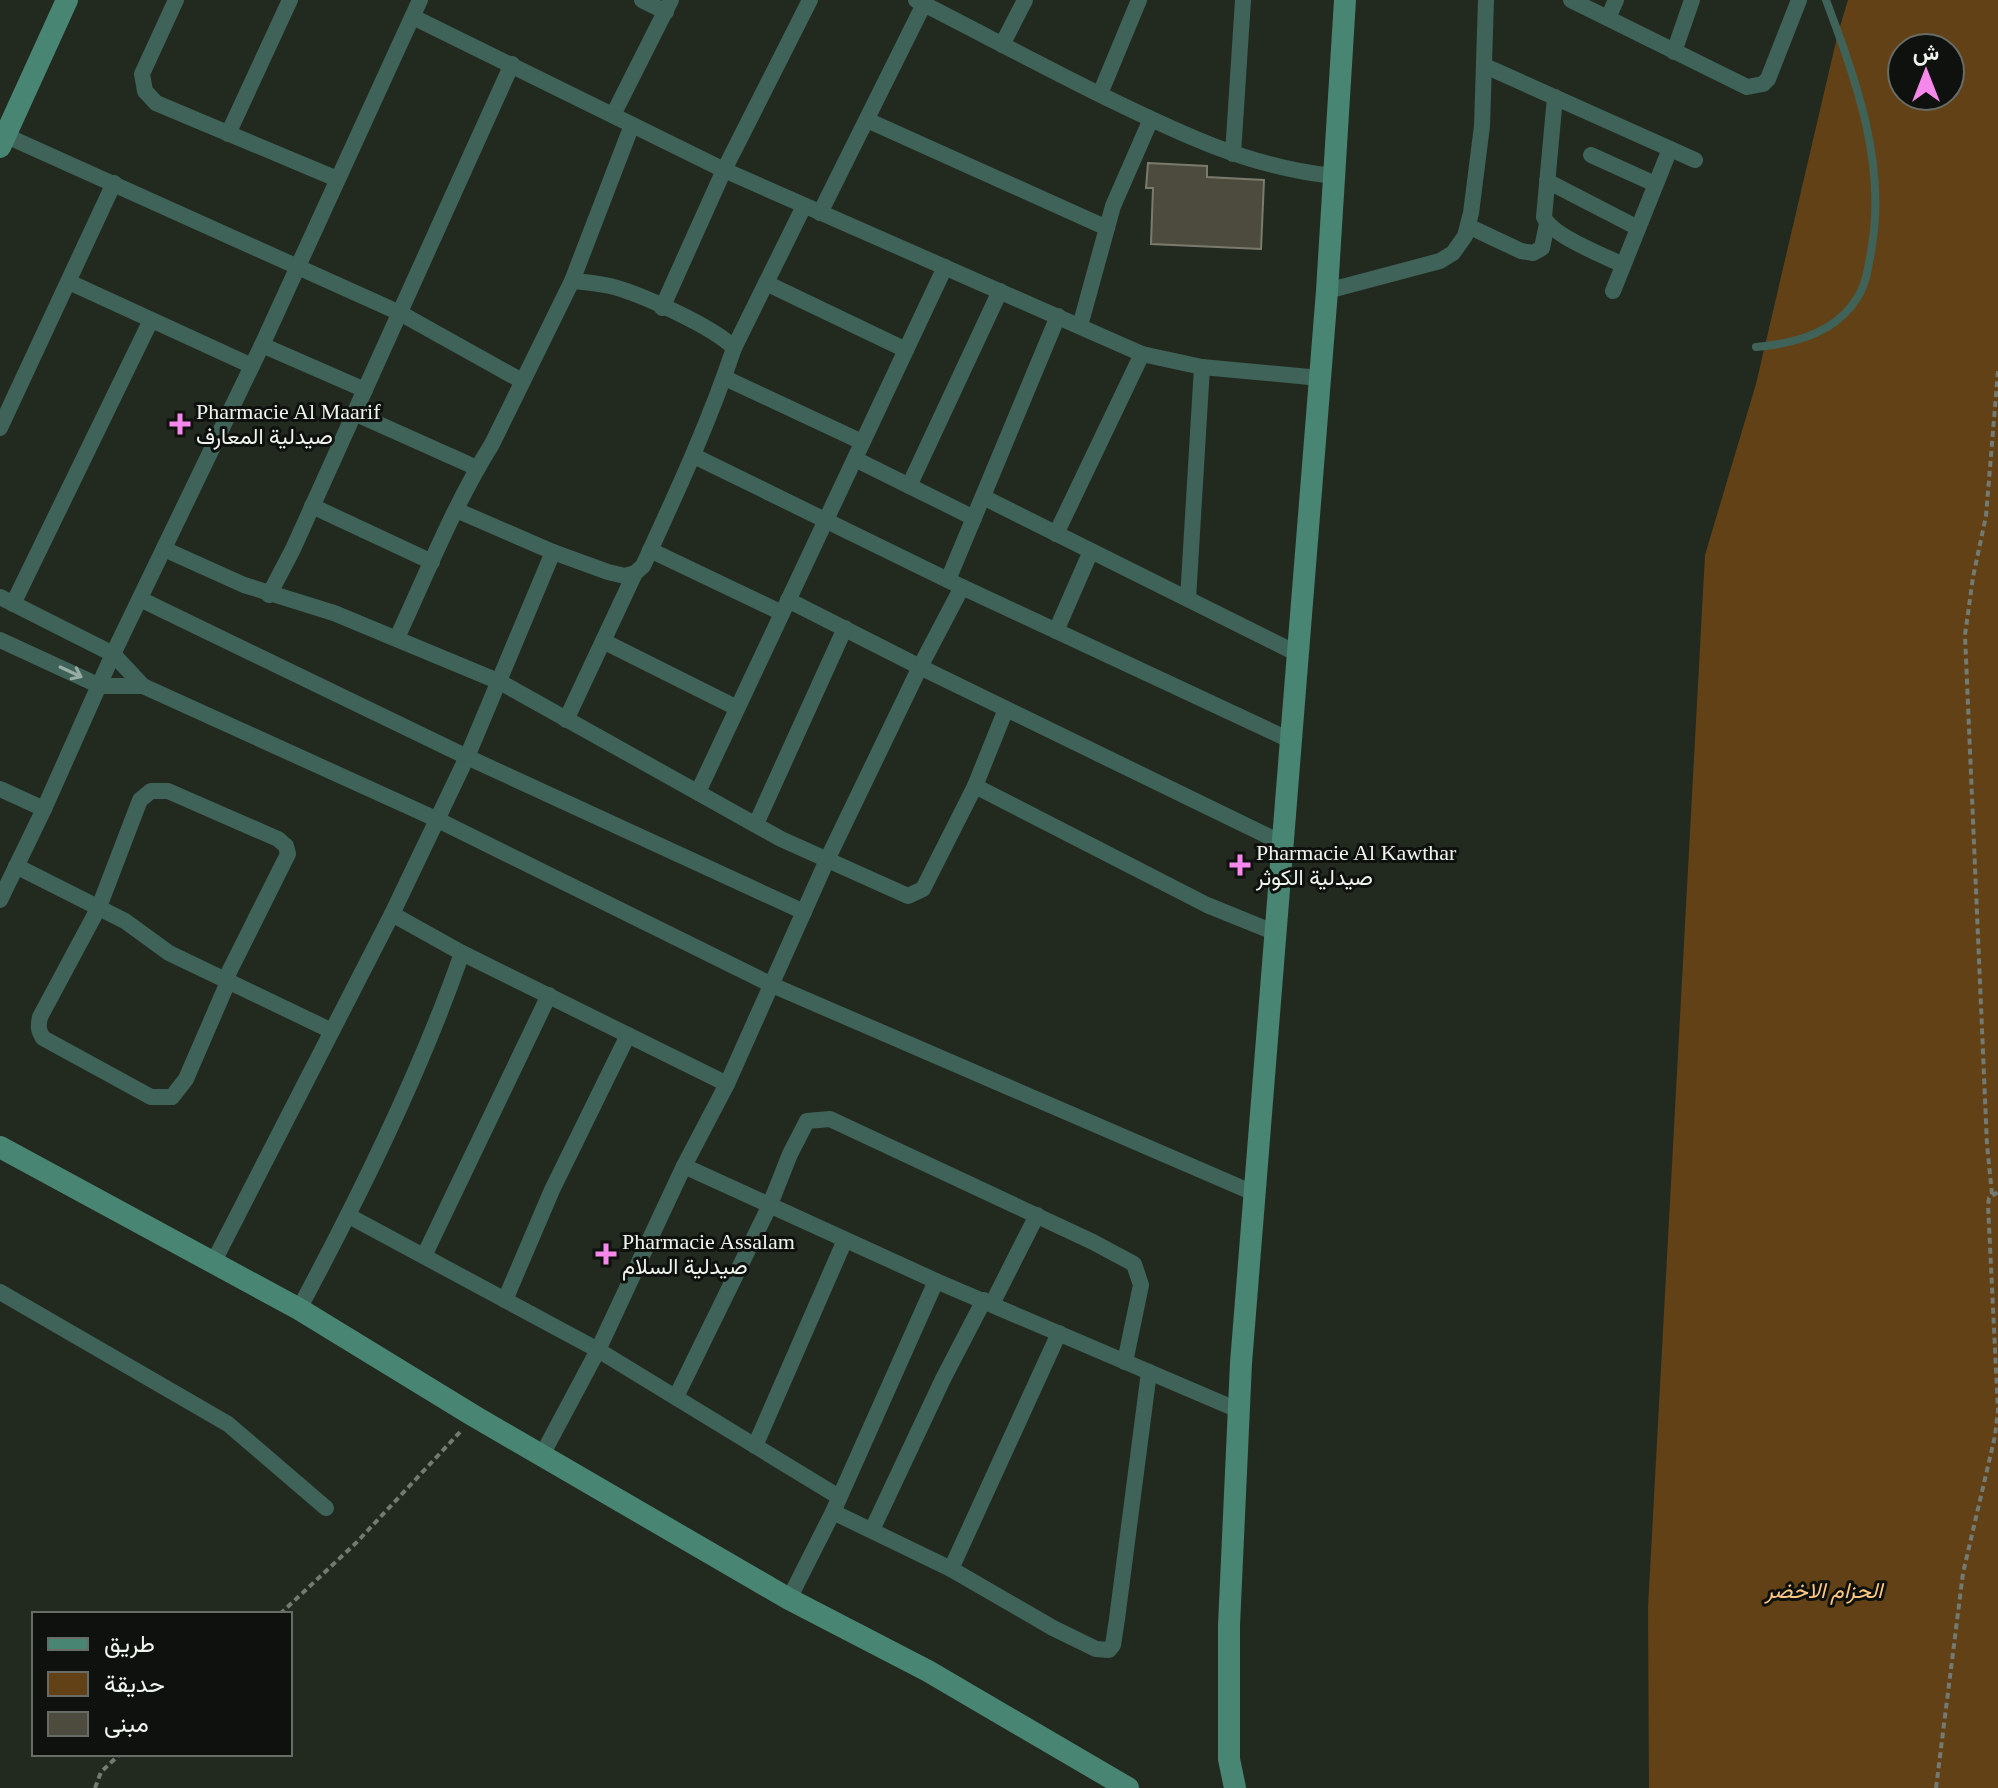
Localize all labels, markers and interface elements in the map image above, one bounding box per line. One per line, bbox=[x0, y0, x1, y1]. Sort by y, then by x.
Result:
north arrow bbox=[1886, 32, 1966, 112]
text: ش bbox=[1913, 40, 1939, 66]
place label: Pharmacie Al Maarif صيدلية المعارف bbox=[196, 399, 381, 450]
marker: Pharmacie Al Maarif صيدلية المعارف bbox=[171, 415, 189, 433]
one-way arrow bbox=[59, 665, 83, 680]
place label: Pharmacie Al Kawthar صيدلية الكوثر bbox=[1255, 840, 1457, 891]
marker: Pharmacie Al Kawthar صيدلية الكوثر bbox=[1231, 856, 1249, 874]
place label: Pharmacie Assalam صيدلية السلام bbox=[622, 1229, 795, 1281]
marker: Pharmacie Assalam صيدلية السلام bbox=[597, 1245, 615, 1263]
park label: الحزام الاخضر bbox=[1764, 1578, 1885, 1605]
legend bbox=[32, 1612, 292, 1756]
text: طريق bbox=[104, 1631, 155, 1659]
text: حديقة bbox=[104, 1671, 165, 1698]
text: مبنى bbox=[104, 1711, 149, 1738]

